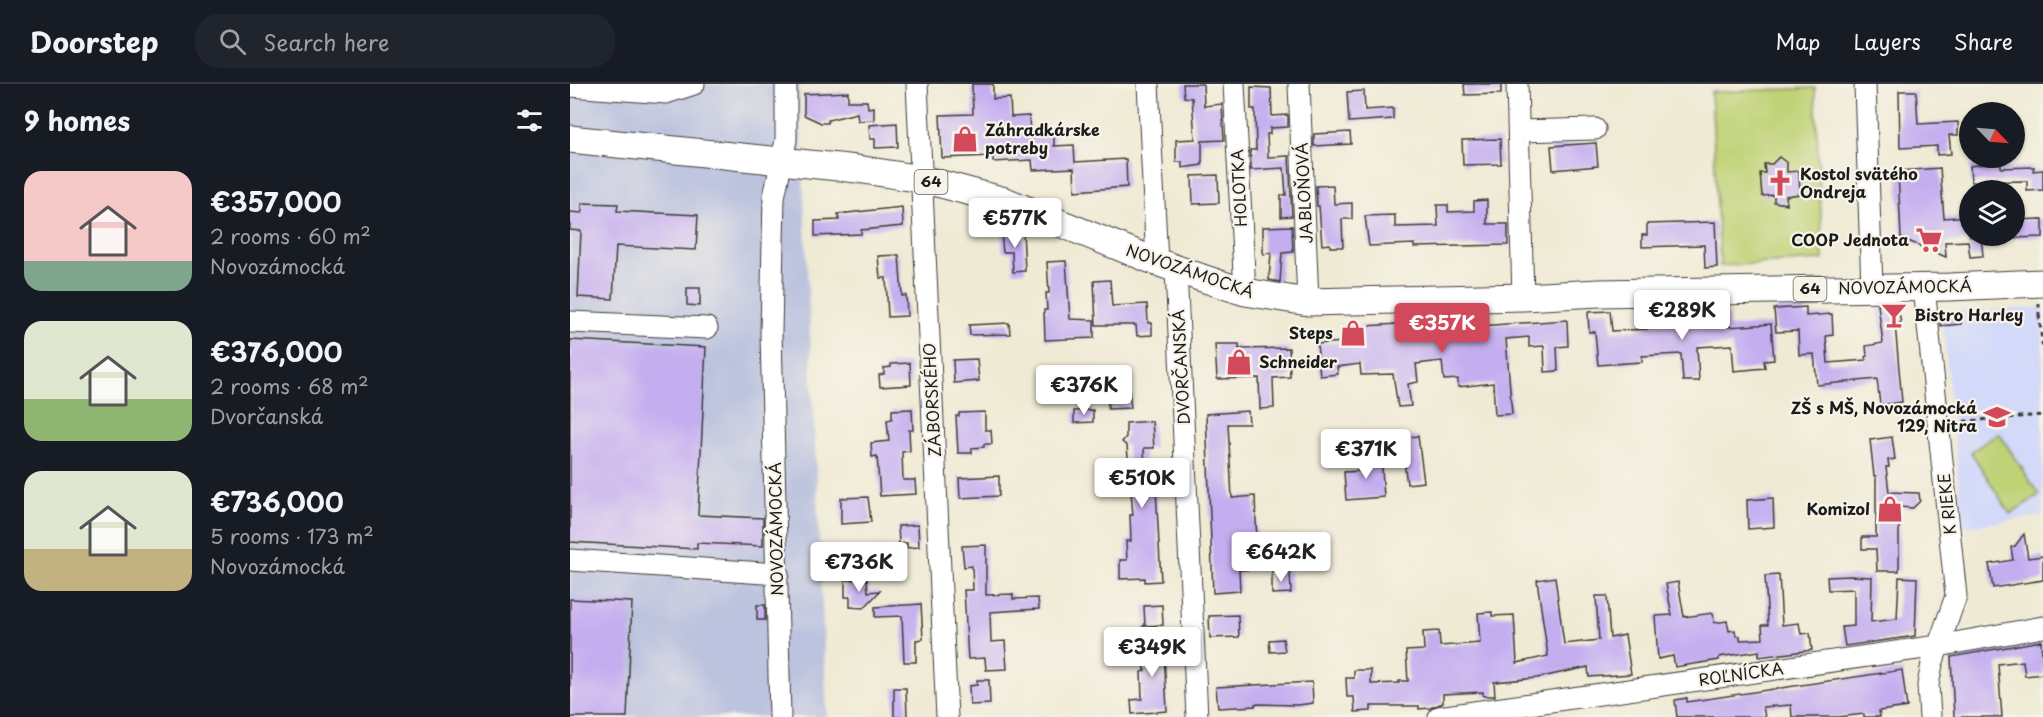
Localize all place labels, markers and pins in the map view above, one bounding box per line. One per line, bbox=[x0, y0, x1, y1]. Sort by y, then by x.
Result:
place label: Záhradkárske potreby bbox=[985, 117, 1100, 159]
shop icon: Záhradkárske potreby bbox=[950, 124, 980, 154]
place label: Kostol svätého Ondreja bbox=[1800, 161, 1918, 203]
church icon: Kostol svätého Ondreja bbox=[1765, 168, 1795, 198]
pin: €577K bbox=[973, 198, 1057, 249]
supermarket icon: COOP Jednota bbox=[1914, 225, 1944, 255]
place label: COOP Jednota bbox=[1791, 227, 1909, 251]
pin: €289K bbox=[1640, 290, 1724, 341]
bar icon: Bistro Harley bbox=[1879, 300, 1909, 330]
place label: Bistro Harley bbox=[1914, 302, 2023, 326]
pin: €357K bbox=[1400, 303, 1484, 354]
shop icon: Steps bbox=[1338, 318, 1368, 348]
place label: Steps bbox=[1289, 320, 1333, 344]
shop icon: Schneider bbox=[1224, 347, 1254, 377]
place label: Schneider bbox=[1259, 349, 1338, 373]
pin: €376K bbox=[1042, 365, 1126, 416]
place label: ZŠ s MŠ, Novozámocká 129, Nitra bbox=[1791, 395, 1977, 437]
school or university icon: ZŠ s MŠ, Novozámocká 129, Nitra bbox=[1982, 402, 2012, 432]
pin: €371K bbox=[1324, 429, 1408, 480]
pin: €510K bbox=[1100, 458, 1184, 509]
shop icon: Komizol bbox=[1875, 494, 1905, 524]
place label: Komizol bbox=[1806, 496, 1870, 520]
pin: €642K bbox=[1239, 532, 1323, 583]
pin: €736K bbox=[817, 542, 901, 593]
pin: €349K bbox=[1110, 627, 1194, 678]

